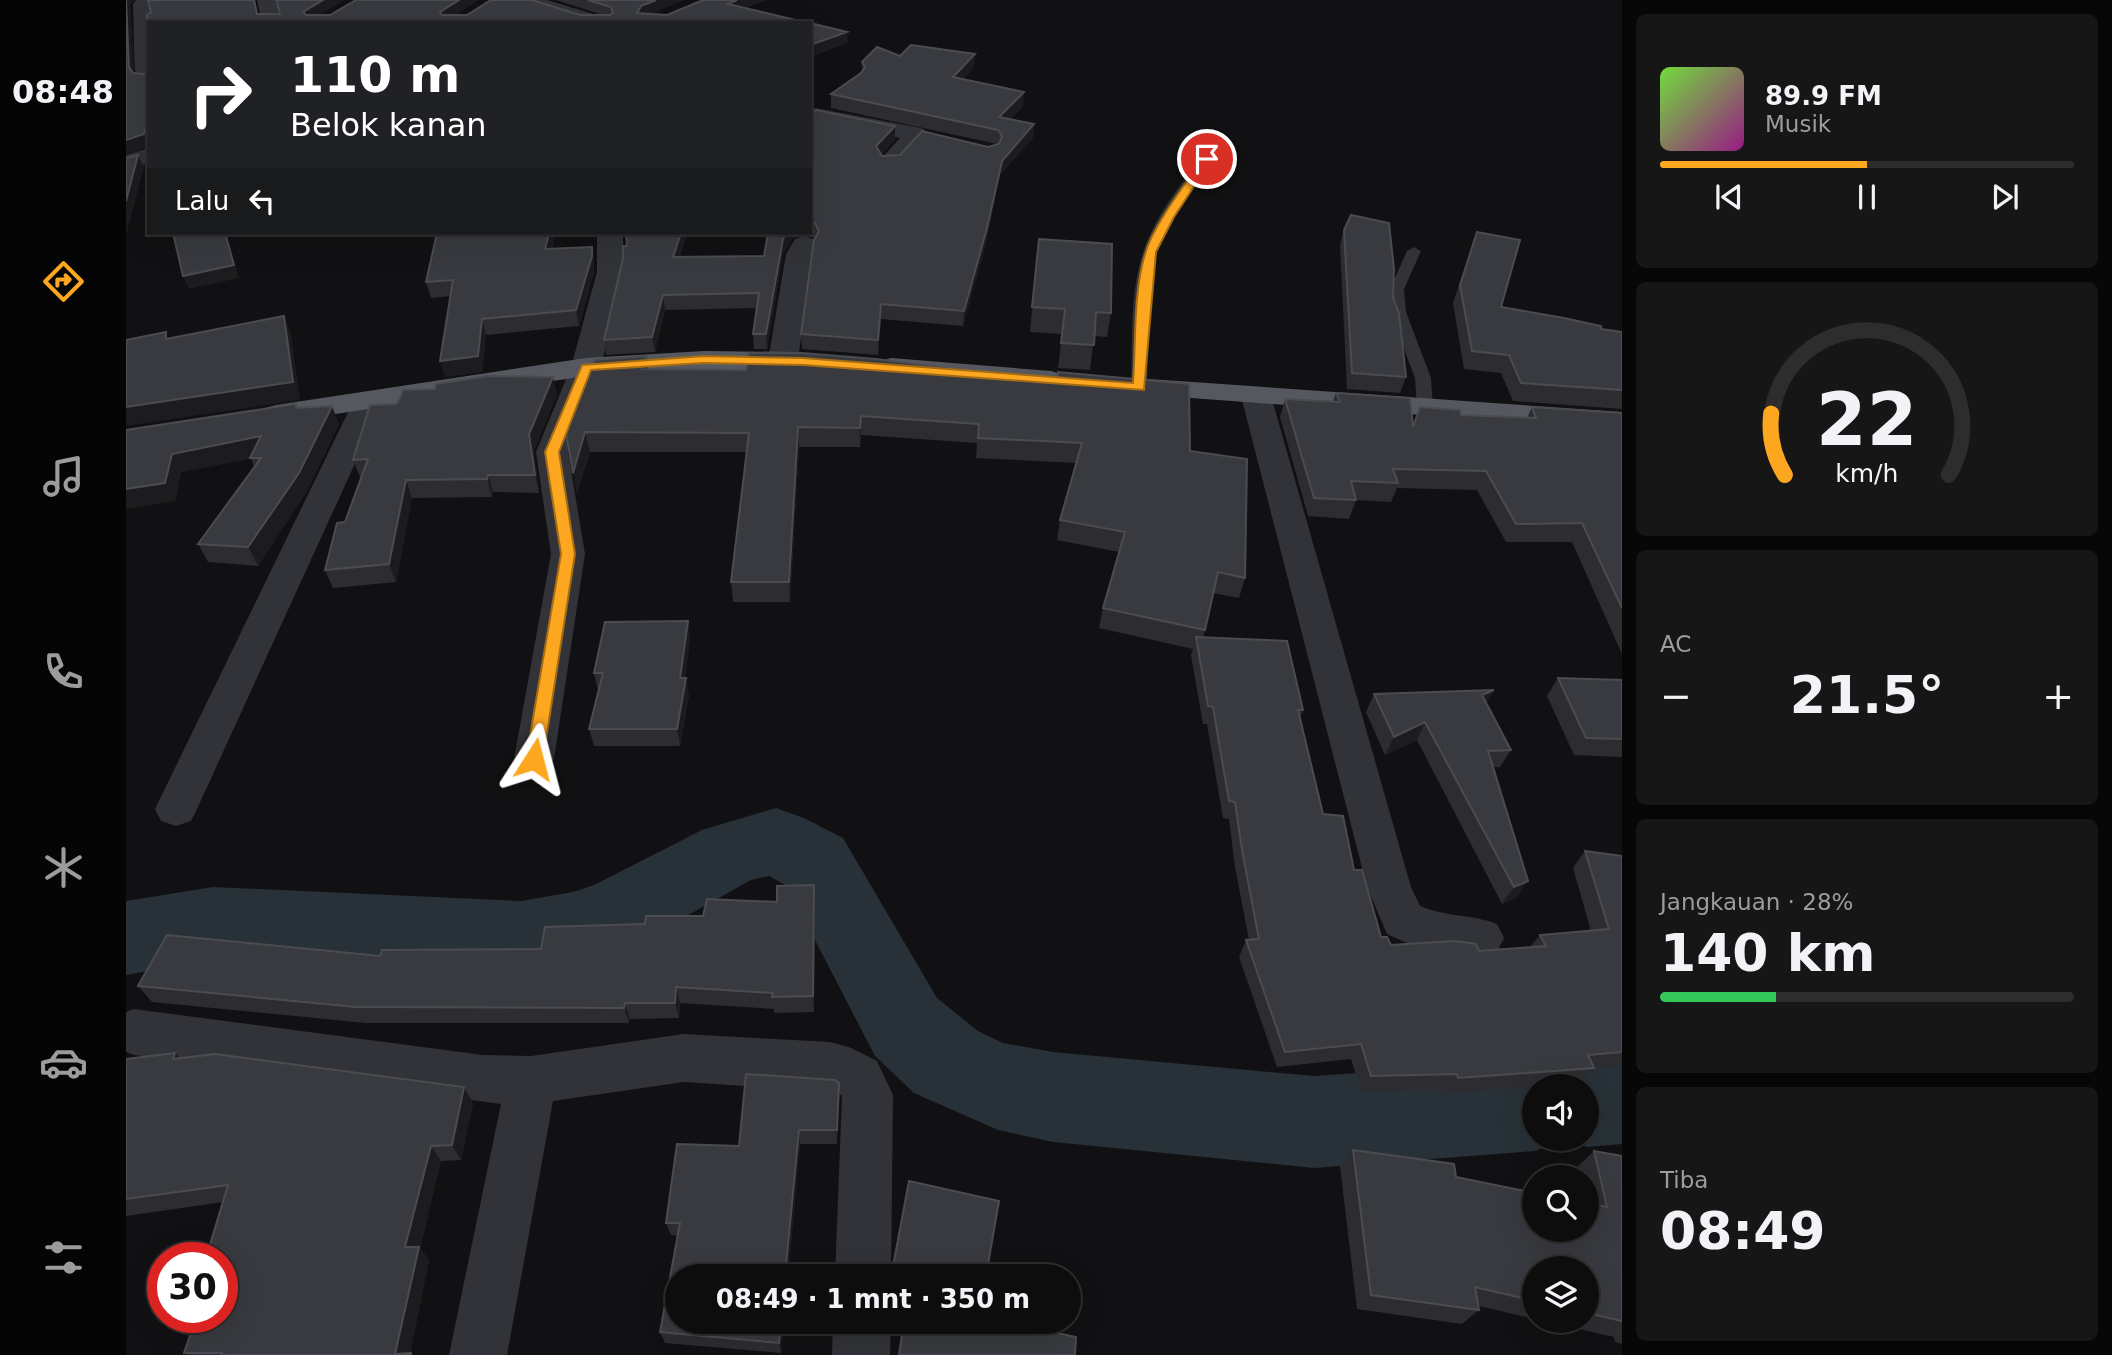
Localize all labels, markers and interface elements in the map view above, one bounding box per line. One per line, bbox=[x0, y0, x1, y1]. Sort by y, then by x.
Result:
text: 110 m bbox=[290, 47, 460, 104]
icon: right bbox=[175, 49, 266, 140]
text: 08:48 bbox=[12, 73, 114, 111]
text: 89.9 FM bbox=[1765, 81, 1882, 111]
text: Belok kanan bbox=[290, 106, 487, 144]
text: Musik bbox=[1765, 111, 1831, 137]
pin bbox=[1177, 129, 1237, 189]
icon: arrive bbox=[1188, 140, 1226, 178]
icon: previous bbox=[1710, 178, 1748, 216]
icon: pause bbox=[1848, 178, 1886, 216]
icon: next bbox=[1986, 178, 2024, 216]
icon: left bbox=[243, 182, 281, 220]
text: Lalu bbox=[175, 186, 229, 216]
icon: directions bbox=[39, 257, 88, 306]
text: 22 bbox=[1816, 378, 1918, 463]
icon: music bbox=[39, 452, 88, 501]
text: km/h bbox=[1835, 459, 1899, 488]
text: AC bbox=[1660, 631, 1691, 657]
icon: phone bbox=[39, 647, 88, 696]
text: 21.5° bbox=[1790, 665, 1944, 725]
text: − bbox=[1660, 674, 1692, 718]
text: + bbox=[2042, 674, 2074, 718]
position arrow bbox=[497, 722, 571, 796]
icon: climate bbox=[39, 843, 88, 892]
text: Jangkauan · 28% bbox=[1660, 889, 1853, 915]
text: 140 km bbox=[1660, 923, 1875, 983]
icon: car bbox=[39, 1038, 88, 1087]
map controls bbox=[1522, 1074, 1599, 1333]
button: sound bbox=[1522, 1074, 1599, 1151]
button: search bbox=[1522, 1165, 1599, 1242]
text: Tiba bbox=[1660, 1167, 1708, 1193]
text: 08:49 bbox=[1660, 1201, 1826, 1261]
icon: filters bbox=[39, 1233, 88, 1282]
speed limit sign: 30 bbox=[147, 1242, 238, 1333]
button: layers bbox=[1522, 1256, 1599, 1333]
text: 08:49 · 1 mnt · 350 m bbox=[716, 1284, 1030, 1314]

